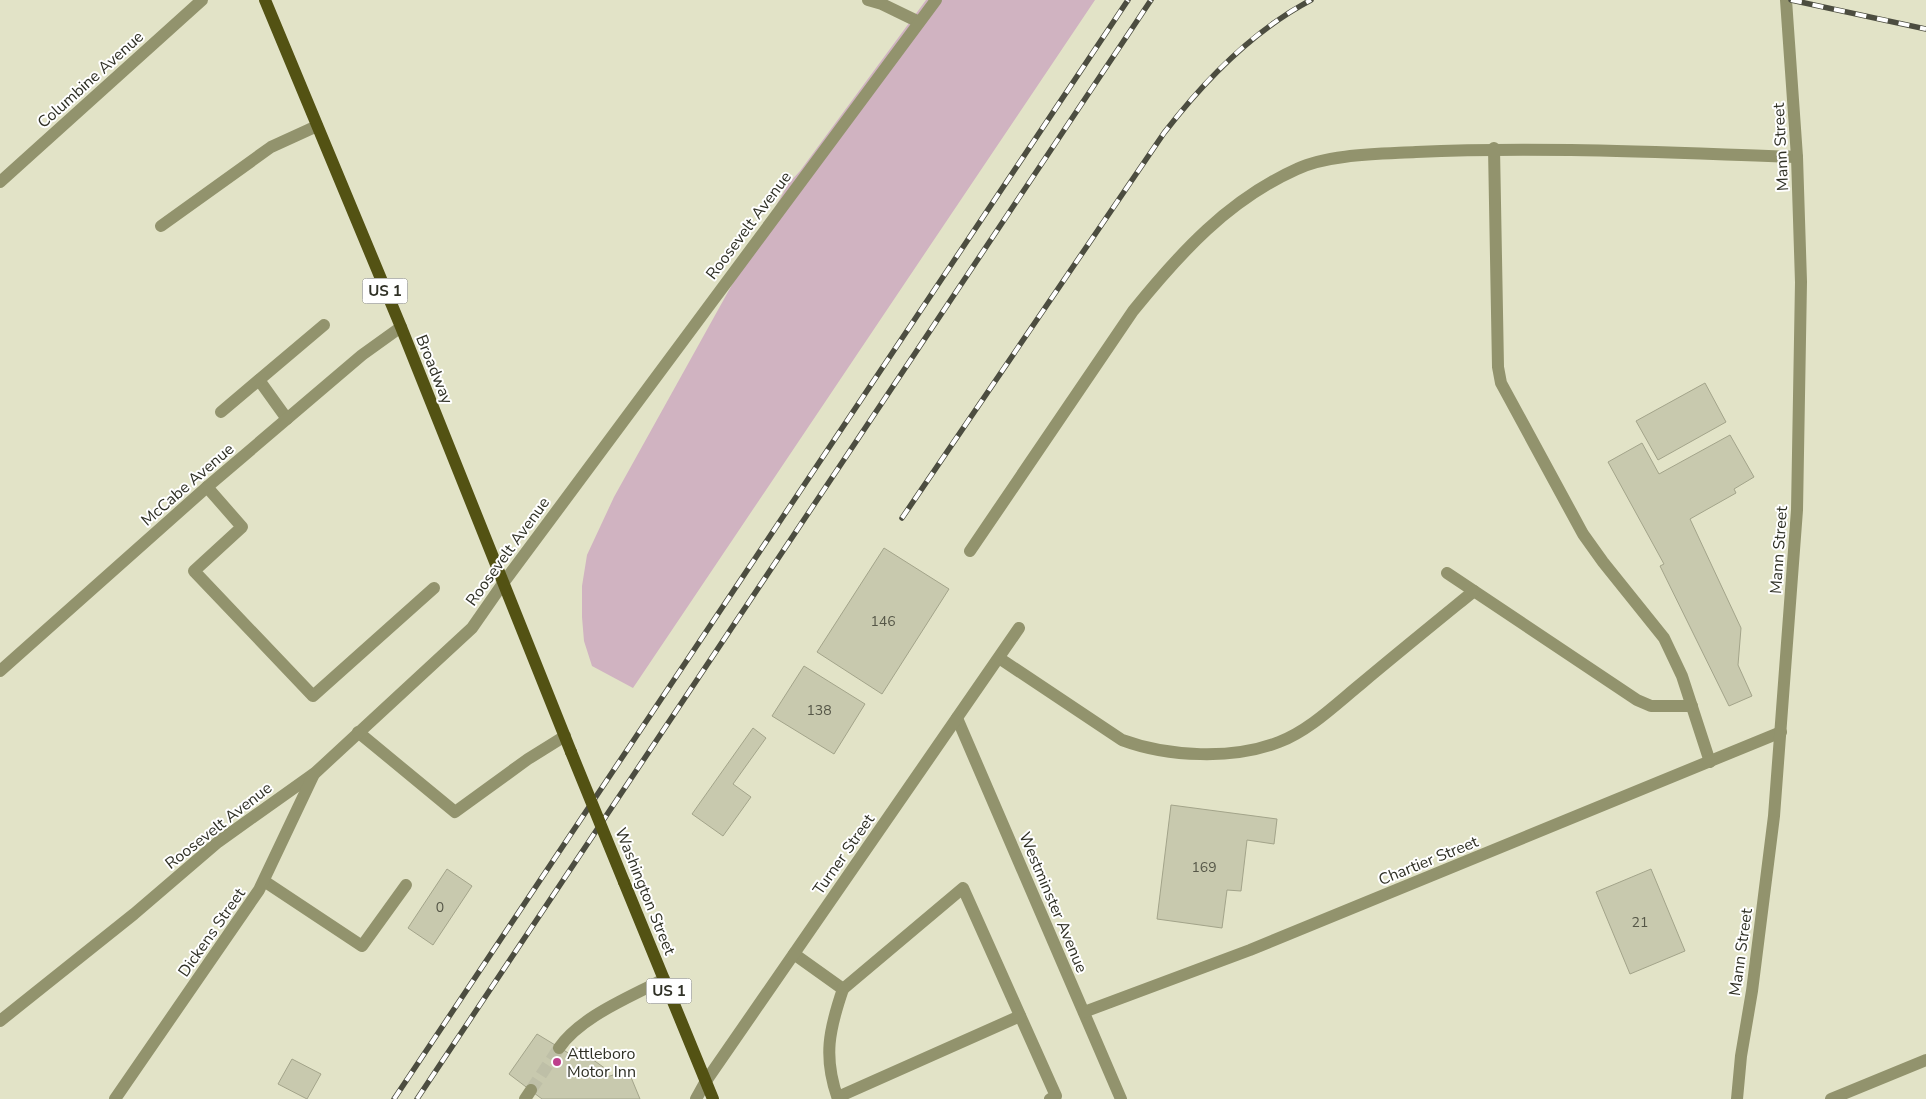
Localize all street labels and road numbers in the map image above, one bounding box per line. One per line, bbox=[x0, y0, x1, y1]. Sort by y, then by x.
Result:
street label: Columbine Avenue bbox=[33, 26, 148, 133]
street label: Mann Street bbox=[1768, 102, 1794, 192]
street label: Roosevelt Avenue bbox=[701, 167, 797, 284]
road number: US 1 bbox=[362, 278, 408, 304]
street label: Broadway bbox=[410, 331, 458, 408]
street label: McCabe Avenue bbox=[136, 438, 239, 531]
street label: Roosevelt Avenue bbox=[461, 493, 555, 611]
street label: Mann Street bbox=[1765, 505, 1793, 595]
street label: Roosevelt Avenue bbox=[161, 777, 277, 874]
street label: Turner Street bbox=[808, 809, 880, 899]
street label: Washington Street bbox=[610, 824, 681, 959]
street label: Westminster Avenue bbox=[1013, 829, 1093, 976]
street label: Chartier Street bbox=[1375, 831, 1482, 891]
street label: Dickens Street bbox=[173, 883, 251, 981]
street label: Mann Street bbox=[1724, 907, 1758, 997]
road number: US 1 bbox=[646, 978, 692, 1004]

